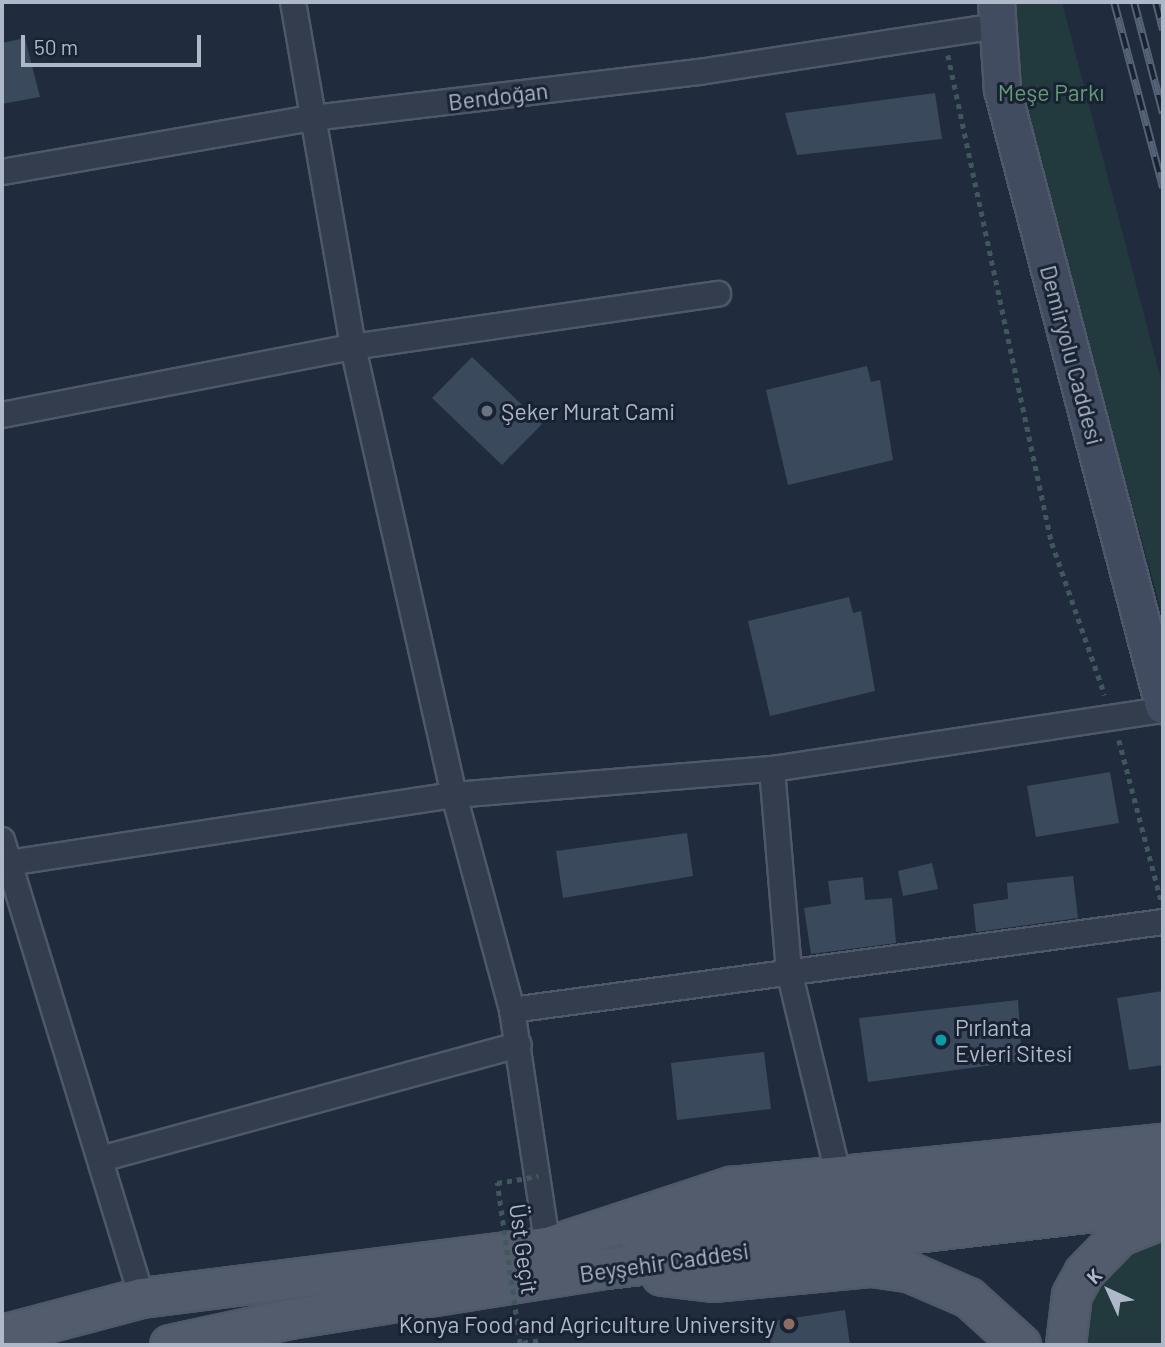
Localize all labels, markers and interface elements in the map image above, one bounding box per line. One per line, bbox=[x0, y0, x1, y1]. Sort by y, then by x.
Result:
scale bar bbox=[24, 21, 205, 65]
text: 50 m bbox=[34, 34, 78, 59]
street label: Bendoğan bbox=[446, 76, 550, 116]
park label: Meşe Parkı bbox=[998, 78, 1104, 106]
street label: Demiryolu Caddesi bbox=[1035, 262, 1109, 448]
place label: Şeker Murat Cami bbox=[501, 397, 675, 425]
marker: Şeker Murat Cami bbox=[479, 403, 495, 419]
place label: Pırlanta Evleri Sitesi bbox=[955, 1013, 1073, 1067]
marker: Pırlanta Evleri Sitesi bbox=[933, 1032, 949, 1048]
street label: Üst Geçit bbox=[504, 1202, 544, 1296]
street label: Beyşehir Caddesi bbox=[578, 1236, 750, 1288]
north arrow bbox=[1074, 1256, 1144, 1326]
text: K bbox=[1081, 1263, 1106, 1288]
place label: Konya Food and Agriculture University bbox=[399, 1310, 775, 1338]
marker: Konya Food and Agriculture University bbox=[781, 1316, 797, 1332]

